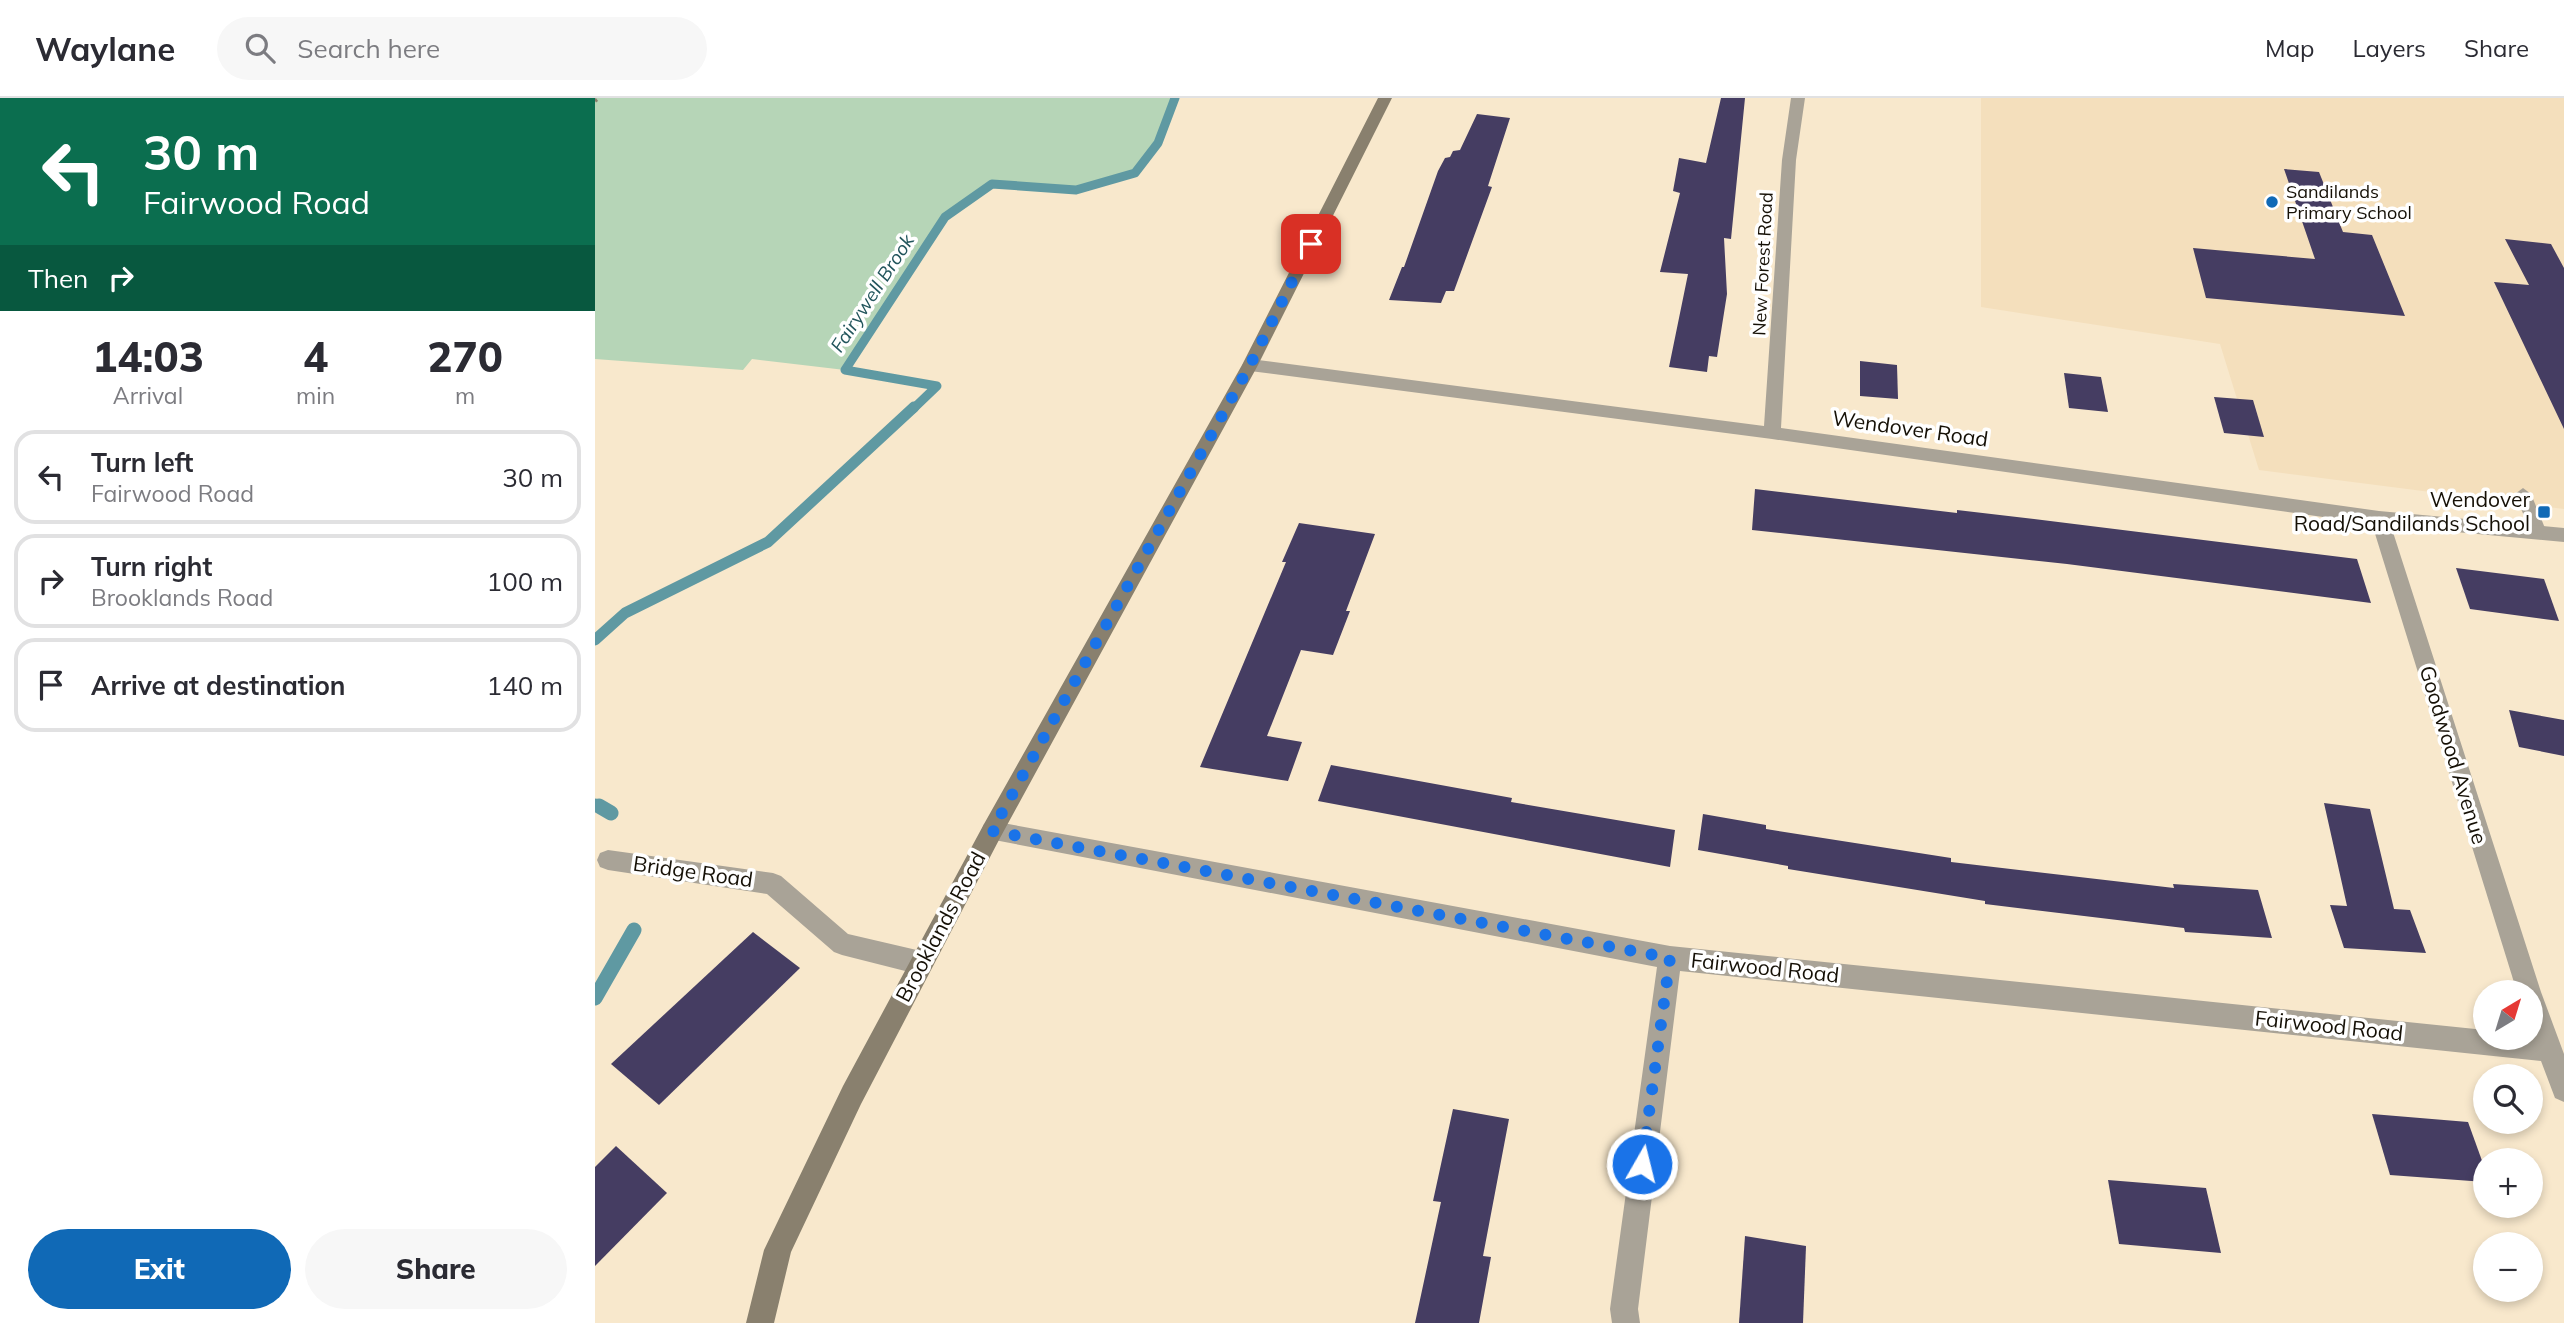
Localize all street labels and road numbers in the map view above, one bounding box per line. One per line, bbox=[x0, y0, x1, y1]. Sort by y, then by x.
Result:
street label: New Forest Road bbox=[1747, 192, 1778, 336]
street label: Wendover Road bbox=[1830, 404, 1990, 452]
street label: Goodwood Avenue bbox=[2414, 662, 2493, 847]
street label: Brooklands Road bbox=[890, 847, 991, 1006]
street label: Bridge Road bbox=[632, 850, 755, 892]
street label: Fairwood Road bbox=[1690, 946, 1840, 988]
street label: Fairwood Road bbox=[2254, 1004, 2404, 1046]

